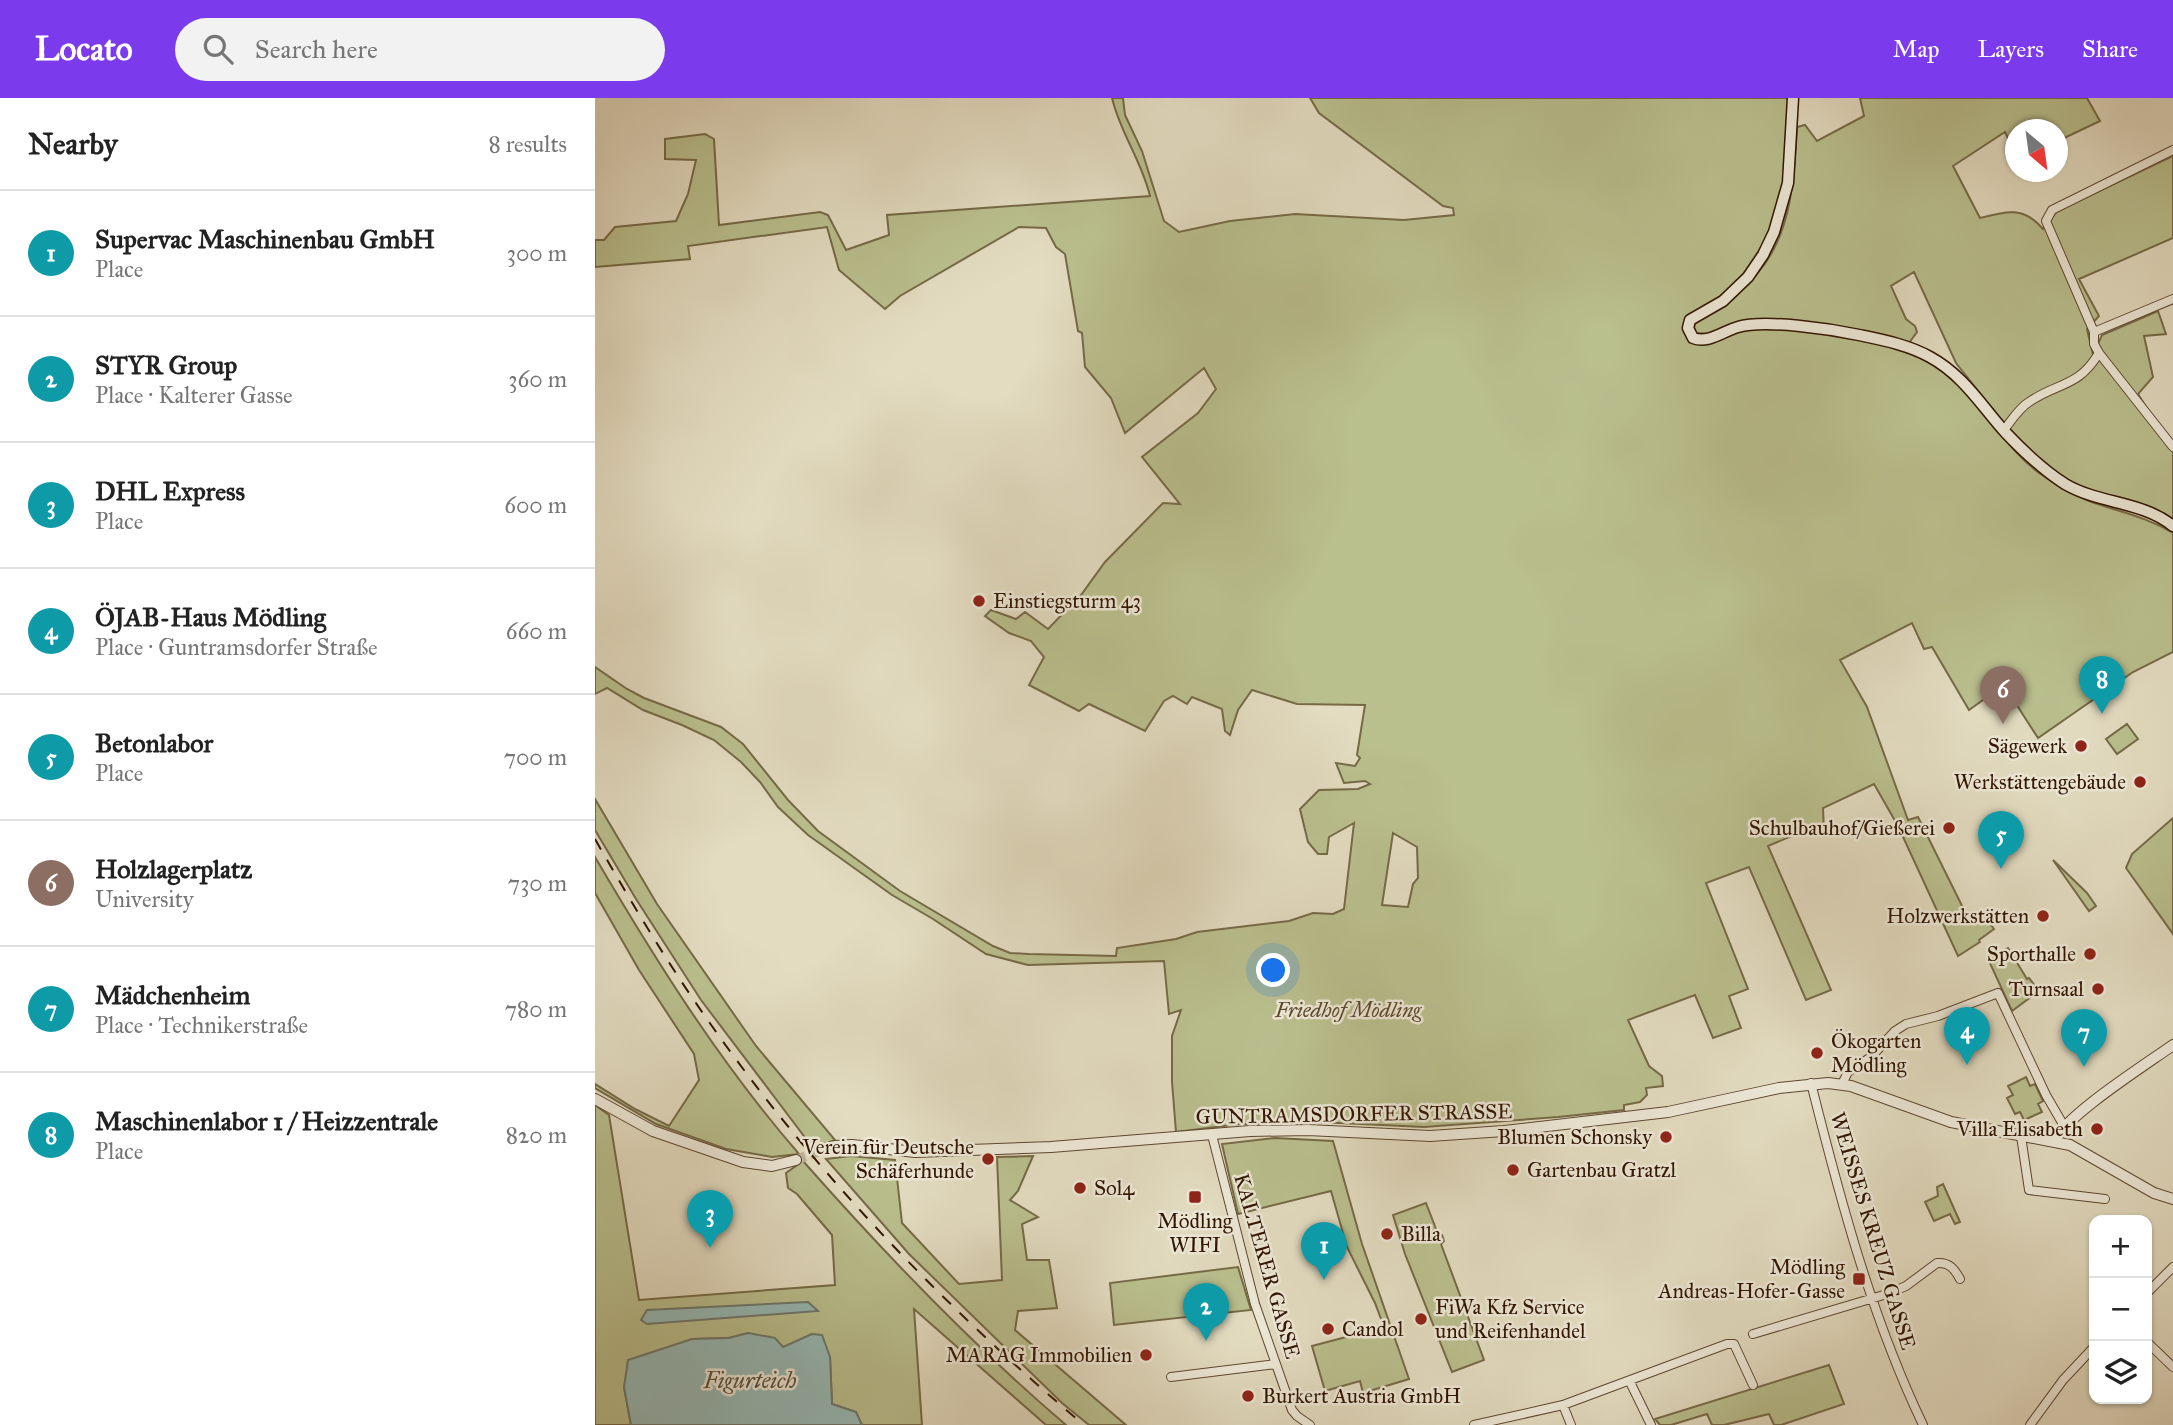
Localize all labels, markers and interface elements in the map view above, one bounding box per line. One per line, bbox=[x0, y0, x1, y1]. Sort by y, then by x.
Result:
search box bbox=[175, 18, 665, 81]
text: Locato bbox=[35, 29, 133, 69]
icon: search bbox=[199, 30, 237, 68]
text: Search here bbox=[255, 33, 378, 65]
text: Map bbox=[1893, 34, 1940, 64]
text: Layers bbox=[1978, 34, 2044, 64]
text: Share bbox=[2082, 34, 2138, 64]
north arrow bbox=[2005, 119, 2068, 182]
text: Nearby bbox=[28, 126, 118, 162]
text: 8 results bbox=[488, 130, 567, 158]
text: Supervac Maschinenbau GmbH bbox=[95, 223, 435, 255]
text: 1 bbox=[46, 239, 56, 267]
text: 300 m bbox=[507, 239, 567, 267]
text: Place bbox=[95, 255, 143, 283]
text: STYR Group bbox=[95, 349, 237, 381]
text: 2 bbox=[45, 365, 57, 393]
text: 360 m bbox=[508, 365, 567, 393]
text: Place · Kalterer Gasse bbox=[95, 381, 293, 409]
text: DHL Express bbox=[95, 475, 245, 507]
text: 3 bbox=[46, 491, 56, 519]
text: 600 m bbox=[504, 491, 567, 519]
text: Place bbox=[95, 507, 143, 535]
place label: Einstiegsturm 43 bbox=[993, 588, 1141, 614]
marker: Einstiegsturm 43 bbox=[971, 593, 987, 609]
text: ÖJAB-Haus Mödling bbox=[95, 601, 326, 633]
text: 4 bbox=[45, 617, 57, 645]
text: 660 m bbox=[506, 617, 567, 645]
text: Place · Guntramsdorfer Straße bbox=[95, 633, 378, 661]
pin: 8 bbox=[2079, 656, 2125, 714]
pin: 6 bbox=[1980, 666, 2026, 724]
text: Betonlabor bbox=[95, 727, 213, 759]
place label: Sägewerk bbox=[1988, 733, 2067, 759]
marker: Sägewerk bbox=[2073, 738, 2089, 754]
text: 5 bbox=[46, 743, 56, 771]
text: 700 m bbox=[504, 743, 567, 771]
text: Place bbox=[95, 759, 143, 787]
place label: Werkstättengebäude bbox=[1954, 769, 2126, 795]
marker: Werkstättengebäude bbox=[2132, 774, 2148, 790]
pin: 5 bbox=[1978, 811, 2024, 869]
place label: Schulbauhof/Gießerei bbox=[1749, 815, 1935, 841]
marker: Schulbauhof/Gießerei bbox=[1941, 820, 1957, 836]
text: Holzlagerplatz bbox=[95, 853, 252, 885]
text: 6 bbox=[45, 869, 57, 897]
text: 730 m bbox=[508, 869, 567, 897]
text: University bbox=[95, 885, 194, 913]
place label: Holzwerkstätten bbox=[1886, 903, 2029, 929]
marker: Holzwerkstätten bbox=[2035, 908, 2051, 924]
place label: Sporthalle bbox=[1987, 941, 2076, 967]
marker: Sporthalle bbox=[2082, 946, 2098, 962]
your location bbox=[1256, 953, 1290, 987]
place label: Turnsaal bbox=[2008, 976, 2084, 1002]
text: Mädchenheim bbox=[95, 979, 250, 1011]
marker: Turnsaal bbox=[2090, 981, 2106, 997]
text: 7 bbox=[45, 995, 57, 1023]
text: 780 m bbox=[505, 995, 567, 1023]
park label: Friedhof Mödling bbox=[1274, 997, 1422, 1023]
pin: 4 bbox=[1944, 1007, 1990, 1065]
pin: 7 bbox=[2061, 1009, 2107, 1067]
text: Place · Technikerstraße bbox=[95, 1011, 308, 1039]
place label: Ökogarten Mödling bbox=[1831, 1028, 1921, 1078]
marker: Ökogarten Mödling bbox=[1809, 1045, 1825, 1061]
street label: GUNTRAMSDORFER STRASSE bbox=[1196, 1098, 1512, 1130]
text: Maschinenlabor 1 / Heizzentrale bbox=[95, 1105, 438, 1137]
street label: WEISSES KREUZ GASSE bbox=[1824, 1109, 1922, 1353]
place label: Villa Elisabeth bbox=[1956, 1116, 2083, 1142]
text: 8 bbox=[45, 1121, 57, 1149]
text: 820 m bbox=[506, 1121, 567, 1149]
marker: Villa Elisabeth bbox=[2089, 1121, 2105, 1137]
place label: Blumen Schonsky bbox=[1497, 1124, 1653, 1150]
marker: Blumen Schonsky bbox=[1658, 1129, 1674, 1145]
place label: Verein für Deutsche Schäferhunde bbox=[802, 1134, 974, 1184]
text: Place bbox=[95, 1137, 143, 1165]
marker: Verein für Deutsche Schäferhunde bbox=[980, 1151, 996, 1167]
place label: Gartenbau Gratzl bbox=[1527, 1157, 1677, 1183]
marker: Gartenbau Gratzl bbox=[1505, 1162, 1521, 1178]
street label: KALTERER GASSE bbox=[1228, 1171, 1306, 1361]
place label: Sol4 bbox=[1094, 1175, 1135, 1201]
marker: Sol4 bbox=[1072, 1180, 1088, 1196]
marker: Mödling WIFI bbox=[1187, 1189, 1203, 1205]
pin: 3 bbox=[687, 1190, 733, 1248]
place label: Mödling WIFI bbox=[1157, 1208, 1233, 1258]
map controls bbox=[2089, 1215, 2152, 1404]
button: + bbox=[2089, 1215, 2152, 1278]
place label: Billa bbox=[1401, 1221, 1441, 1247]
pin: 1 bbox=[1301, 1222, 1347, 1280]
marker: Billa bbox=[1379, 1226, 1395, 1242]
place label: Mödling Andreas-Hofer-Gasse bbox=[1657, 1254, 1845, 1304]
marker: Mödling Andreas-Hofer-Gasse bbox=[1851, 1271, 1867, 1287]
button: − bbox=[2089, 1278, 2152, 1341]
pin: 2 bbox=[1183, 1283, 1229, 1341]
place label: FiWa Kfz Service und Reifenhandel bbox=[1435, 1294, 1586, 1344]
marker: FiWa Kfz Service und Reifenhandel bbox=[1413, 1311, 1429, 1327]
place label: Candol bbox=[1342, 1316, 1404, 1342]
marker: Candol bbox=[1320, 1321, 1336, 1337]
button: layers bbox=[2089, 1341, 2152, 1404]
place label: MARAG Immobilien bbox=[946, 1342, 1132, 1368]
marker: MARAG Immobilien bbox=[1138, 1347, 1154, 1363]
water label: Figurteich bbox=[702, 1366, 797, 1394]
place label: Burkert Austria GmbH bbox=[1262, 1383, 1461, 1409]
marker: Burkert Austria GmbH bbox=[1240, 1388, 1256, 1404]

